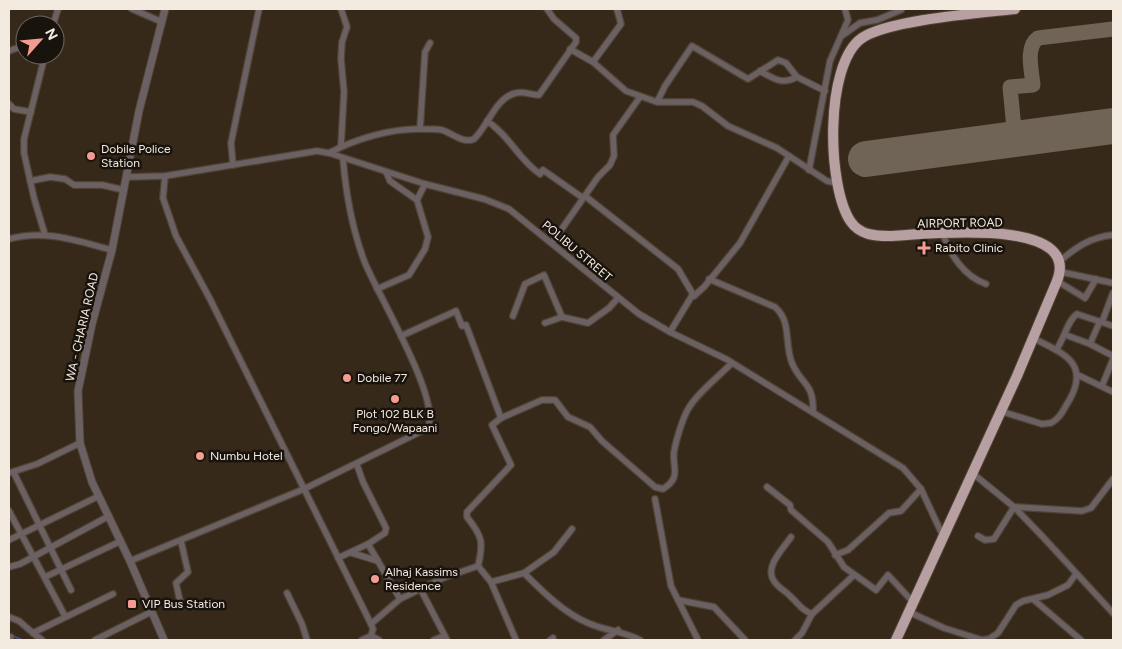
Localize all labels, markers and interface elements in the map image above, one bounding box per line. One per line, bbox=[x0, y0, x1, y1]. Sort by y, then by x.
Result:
north arrow bbox=[15, 15, 65, 65]
text: N bbox=[41, 26, 61, 43]
place label: Dobile Police Station bbox=[101, 142, 171, 170]
marker: Dobile Police Station bbox=[85, 150, 97, 162]
street label: AIRPORT ROAD bbox=[917, 215, 1003, 231]
street label: POLIBU STREET bbox=[539, 218, 615, 285]
marker: Rabito Clinic bbox=[917, 241, 931, 255]
place label: Rabito Clinic bbox=[935, 241, 1003, 255]
street label: WA - CHARIA ROAD bbox=[63, 271, 101, 383]
place label: Dobile 77 bbox=[357, 371, 408, 385]
marker: Dobile 77 bbox=[341, 372, 353, 384]
marker: Plot 102 BLK B Fongo/Wapaani bbox=[389, 393, 401, 405]
place label: Plot 102 BLK B Fongo/Wapaani bbox=[353, 407, 437, 435]
place label: Numbu Hotel bbox=[210, 449, 283, 463]
marker: Numbu Hotel bbox=[194, 450, 206, 462]
place label: Alhaj Kassims Residence bbox=[385, 565, 458, 593]
marker: Alhaj Kassims Residence bbox=[369, 573, 381, 585]
place label: VIP Bus Station bbox=[142, 597, 225, 611]
marker: VIP Bus Station bbox=[126, 598, 138, 610]

